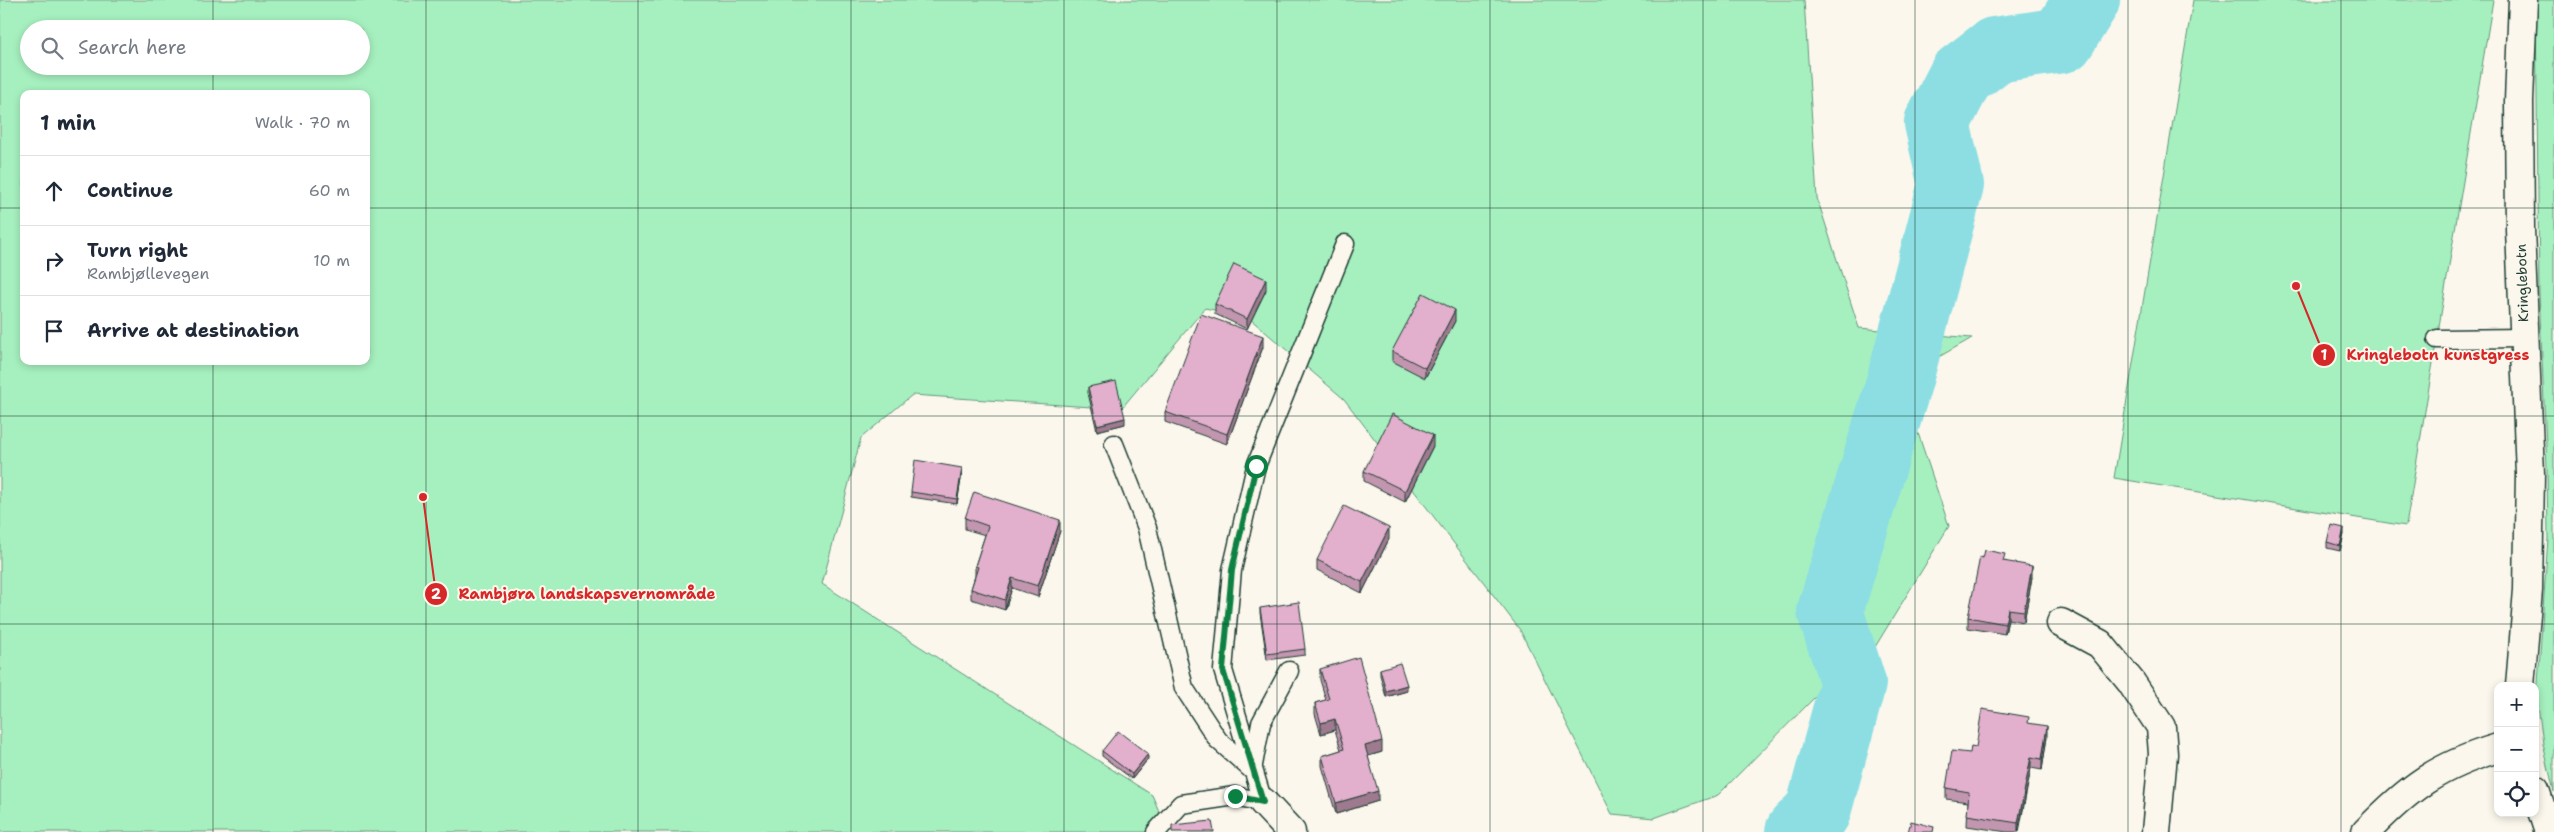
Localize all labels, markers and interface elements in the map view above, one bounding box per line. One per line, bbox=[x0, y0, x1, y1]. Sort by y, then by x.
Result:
search box bbox=[20, 20, 370, 75]
icon: search bbox=[38, 34, 66, 62]
text: Search here bbox=[78, 35, 187, 60]
text: 1 min bbox=[40, 109, 96, 137]
text: Walk · 70 m bbox=[255, 112, 350, 133]
icon: ahead bbox=[40, 177, 68, 205]
text: Continue bbox=[87, 178, 173, 203]
text: 60 m bbox=[309, 180, 350, 201]
text: Turn right bbox=[87, 238, 188, 263]
street label: Kringlebotn bbox=[2512, 243, 2532, 322]
icon: right bbox=[40, 247, 68, 275]
text: 10 m bbox=[313, 250, 350, 271]
text: Rambjøllevegen bbox=[87, 263, 209, 284]
icon: arrive bbox=[40, 317, 68, 345]
text: Arrive at destination bbox=[87, 318, 299, 343]
callout: Kringlebotn kunstgress bbox=[2311, 340, 2539, 370]
text: 1 bbox=[2321, 345, 2328, 365]
text: Kringlebotn kunstgress bbox=[2346, 345, 2530, 365]
route start bbox=[1245, 455, 1268, 478]
callout: Rambjøra landskapsvernområde bbox=[424, 579, 726, 609]
text: 2 bbox=[431, 584, 442, 604]
text: Rambjøra landskapsvernområde bbox=[459, 584, 715, 604]
map controls bbox=[2494, 682, 2539, 817]
button: + bbox=[2494, 682, 2539, 727]
button: − bbox=[2494, 727, 2539, 772]
button: locate bbox=[2494, 772, 2539, 817]
route end bbox=[1224, 785, 1247, 808]

